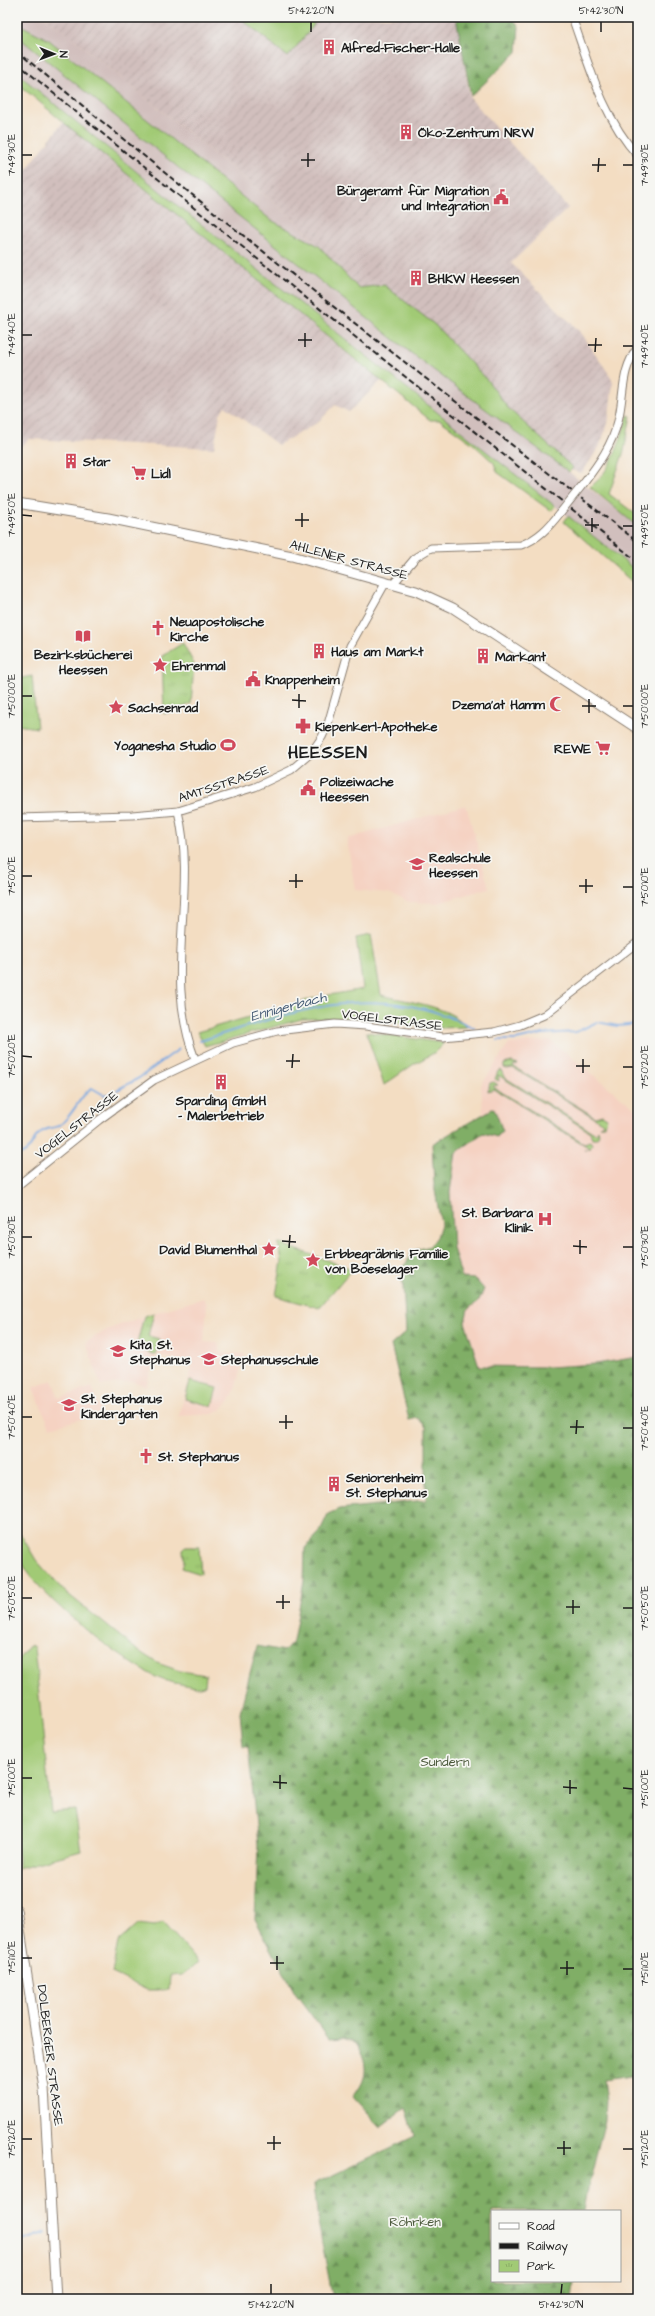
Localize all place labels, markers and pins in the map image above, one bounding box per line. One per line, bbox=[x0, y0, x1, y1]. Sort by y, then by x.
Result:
building icon: Alfred-Fischer-Halle bbox=[320, 38, 338, 56]
place label: Alfred-Fischer-Halle bbox=[341, 39, 460, 57]
building icon: Öko-Zentrum NRW bbox=[397, 123, 415, 141]
place label: Öko-Zentrum NRW bbox=[418, 124, 535, 142]
place label: Bürgeramt für Migration und Integration bbox=[337, 182, 489, 217]
public building icon: Bürgeramt für Migration und Integration bbox=[492, 188, 510, 206]
building icon: BHKW Heessen bbox=[407, 269, 425, 287]
place label: BHKW Heessen bbox=[428, 270, 519, 288]
building icon: Star bbox=[62, 452, 80, 470]
place label: Star bbox=[82, 453, 111, 471]
supermarket icon: Lidl bbox=[130, 464, 148, 482]
place label: Lidl bbox=[151, 465, 171, 483]
place label: Neuapostolische Kirche bbox=[170, 613, 264, 646]
church icon: Neuapostolische Kirche bbox=[149, 619, 167, 637]
library icon: Bezirksbücherei Heessen bbox=[74, 627, 92, 645]
building icon: Haus am Markt bbox=[310, 642, 328, 660]
place label: Haus am Markt bbox=[331, 643, 424, 661]
place label: Bezirksbücherei Heessen bbox=[34, 646, 133, 679]
building icon: Markant bbox=[474, 647, 492, 665]
place label: Markant bbox=[495, 648, 547, 666]
place icon: Ehrenmal bbox=[151, 656, 169, 674]
place label: Ehrenmal bbox=[172, 657, 226, 675]
public building icon: Knappenheim bbox=[244, 670, 262, 688]
place label: Knappenheim bbox=[265, 671, 340, 690]
mosque icon: Dzema'at Hamm bbox=[548, 695, 566, 713]
place label: Dzema'at Hamm bbox=[452, 696, 546, 714]
place icon: Sachsenrad bbox=[107, 698, 125, 716]
place label: Sachsenrad bbox=[127, 699, 198, 717]
pharmacy icon: Kiepenkerl-Apotheke bbox=[294, 717, 312, 735]
place label: Kiepenkerl-Apotheke bbox=[315, 718, 438, 737]
sports icon: Yoganesha Studio bbox=[219, 736, 237, 754]
place label: Yoganesha Studio bbox=[114, 737, 217, 757]
supermarket icon: REWE bbox=[594, 739, 612, 757]
place label: REWE bbox=[554, 740, 591, 758]
place label: Polizeiwache Heessen bbox=[320, 773, 394, 806]
public building icon: Polizeiwache Heessen bbox=[299, 779, 317, 797]
place label: Realschule Heessen bbox=[429, 849, 491, 882]
school or university icon: Realschule Heessen bbox=[408, 855, 426, 873]
building icon: Sparding GmbH - Malerbetrieb bbox=[212, 1073, 230, 1091]
place label: Sparding GmbH - Malerbetrieb bbox=[175, 1092, 266, 1125]
place label: St. Barbara Klinik bbox=[461, 1204, 534, 1237]
hospital icon: St. Barbara Klinik bbox=[536, 1210, 554, 1228]
place icon: David Blumenthal bbox=[260, 1240, 278, 1258]
place label: David Blumenthal bbox=[159, 1241, 257, 1259]
place label: Erbbegräbnis Familie von Boeselager bbox=[325, 1245, 448, 1280]
place icon: Erbbegräbnis Familie von Boeselager bbox=[304, 1251, 322, 1269]
place label: Kita St. Stephanus bbox=[129, 1336, 191, 1370]
school or university icon: Kita St. Stephanus bbox=[109, 1342, 127, 1360]
school or university icon: Stephanusschule bbox=[200, 1350, 218, 1368]
place label: Stephanusschule bbox=[220, 1351, 318, 1370]
place label: St. Stephanus Kindergarten bbox=[80, 1390, 163, 1425]
school or university icon: St. Stephanus Kindergarten bbox=[60, 1396, 78, 1414]
church icon: St. Stephanus bbox=[137, 1447, 155, 1465]
place label: St. Stephanus bbox=[157, 1448, 240, 1467]
place label: Seniorenheim St. Stephanus bbox=[345, 1469, 428, 1503]
building icon: Seniorenheim St. Stephanus bbox=[325, 1475, 343, 1493]

